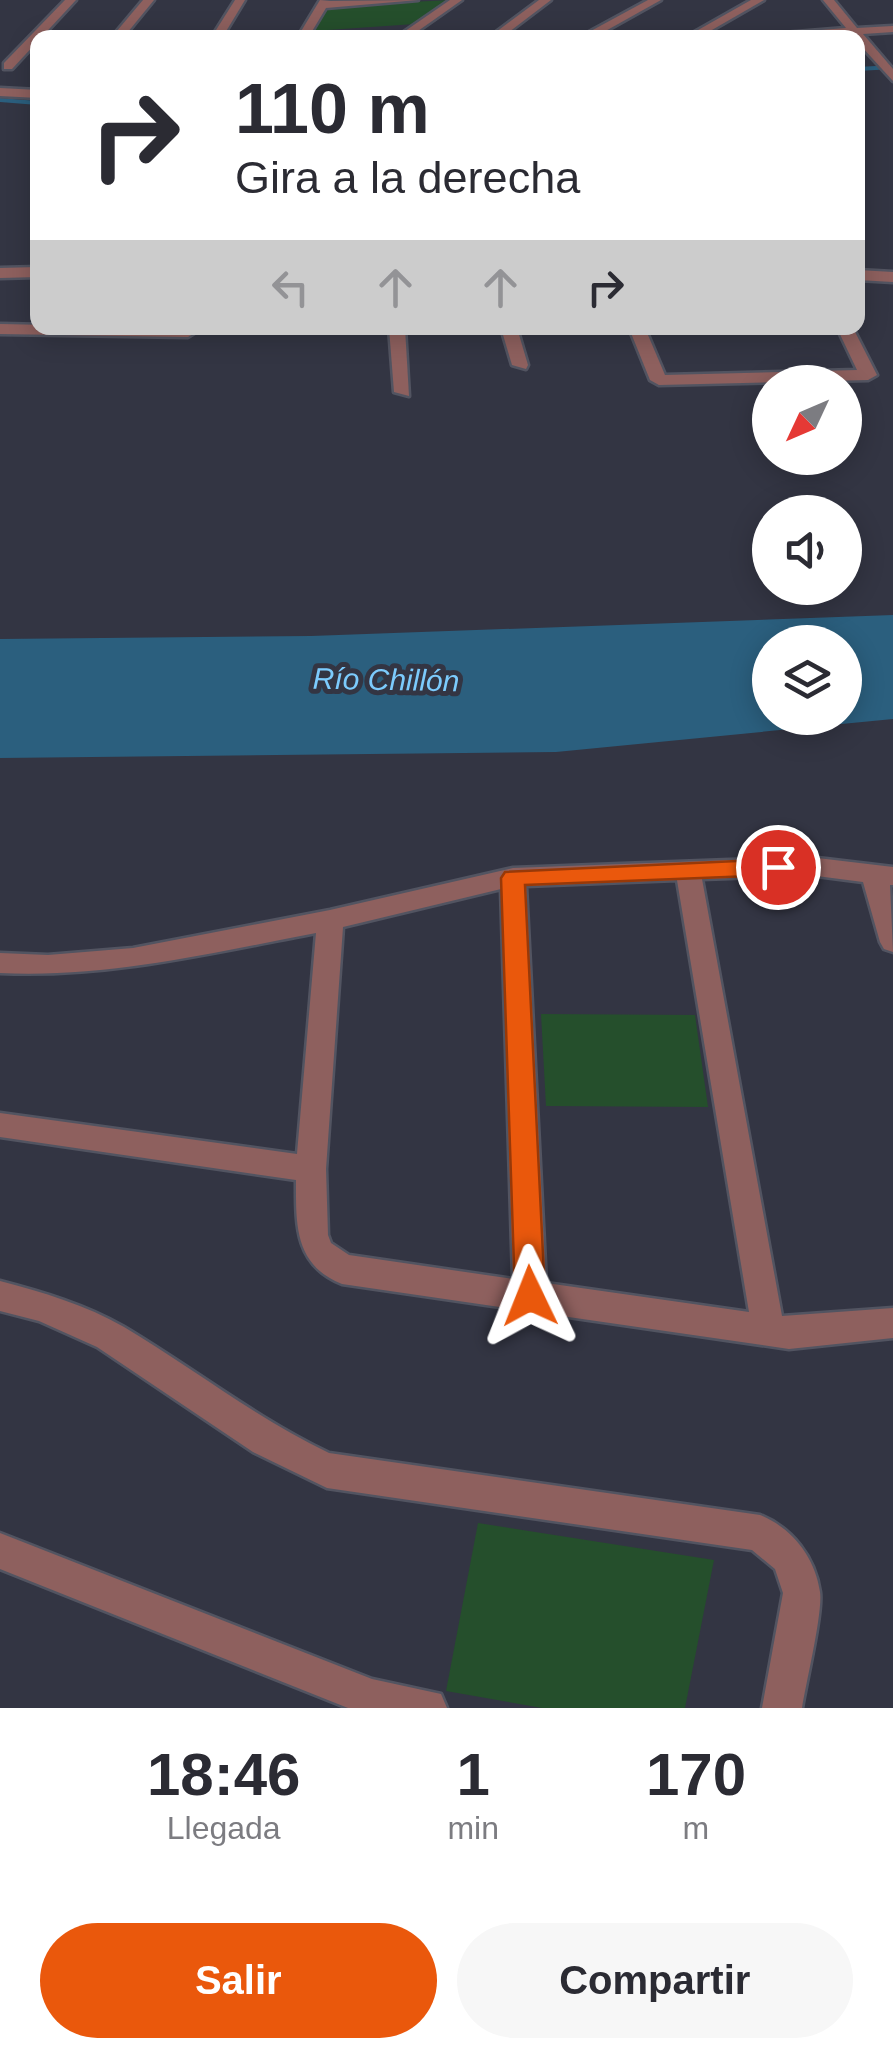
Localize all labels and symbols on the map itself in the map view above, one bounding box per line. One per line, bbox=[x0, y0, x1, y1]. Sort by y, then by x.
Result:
north arrow bbox=[752, 365, 862, 475]
water label: Río Chillón bbox=[312, 662, 460, 697]
pin bbox=[736, 825, 821, 910]
position arrow bbox=[478, 1244, 582, 1348]

